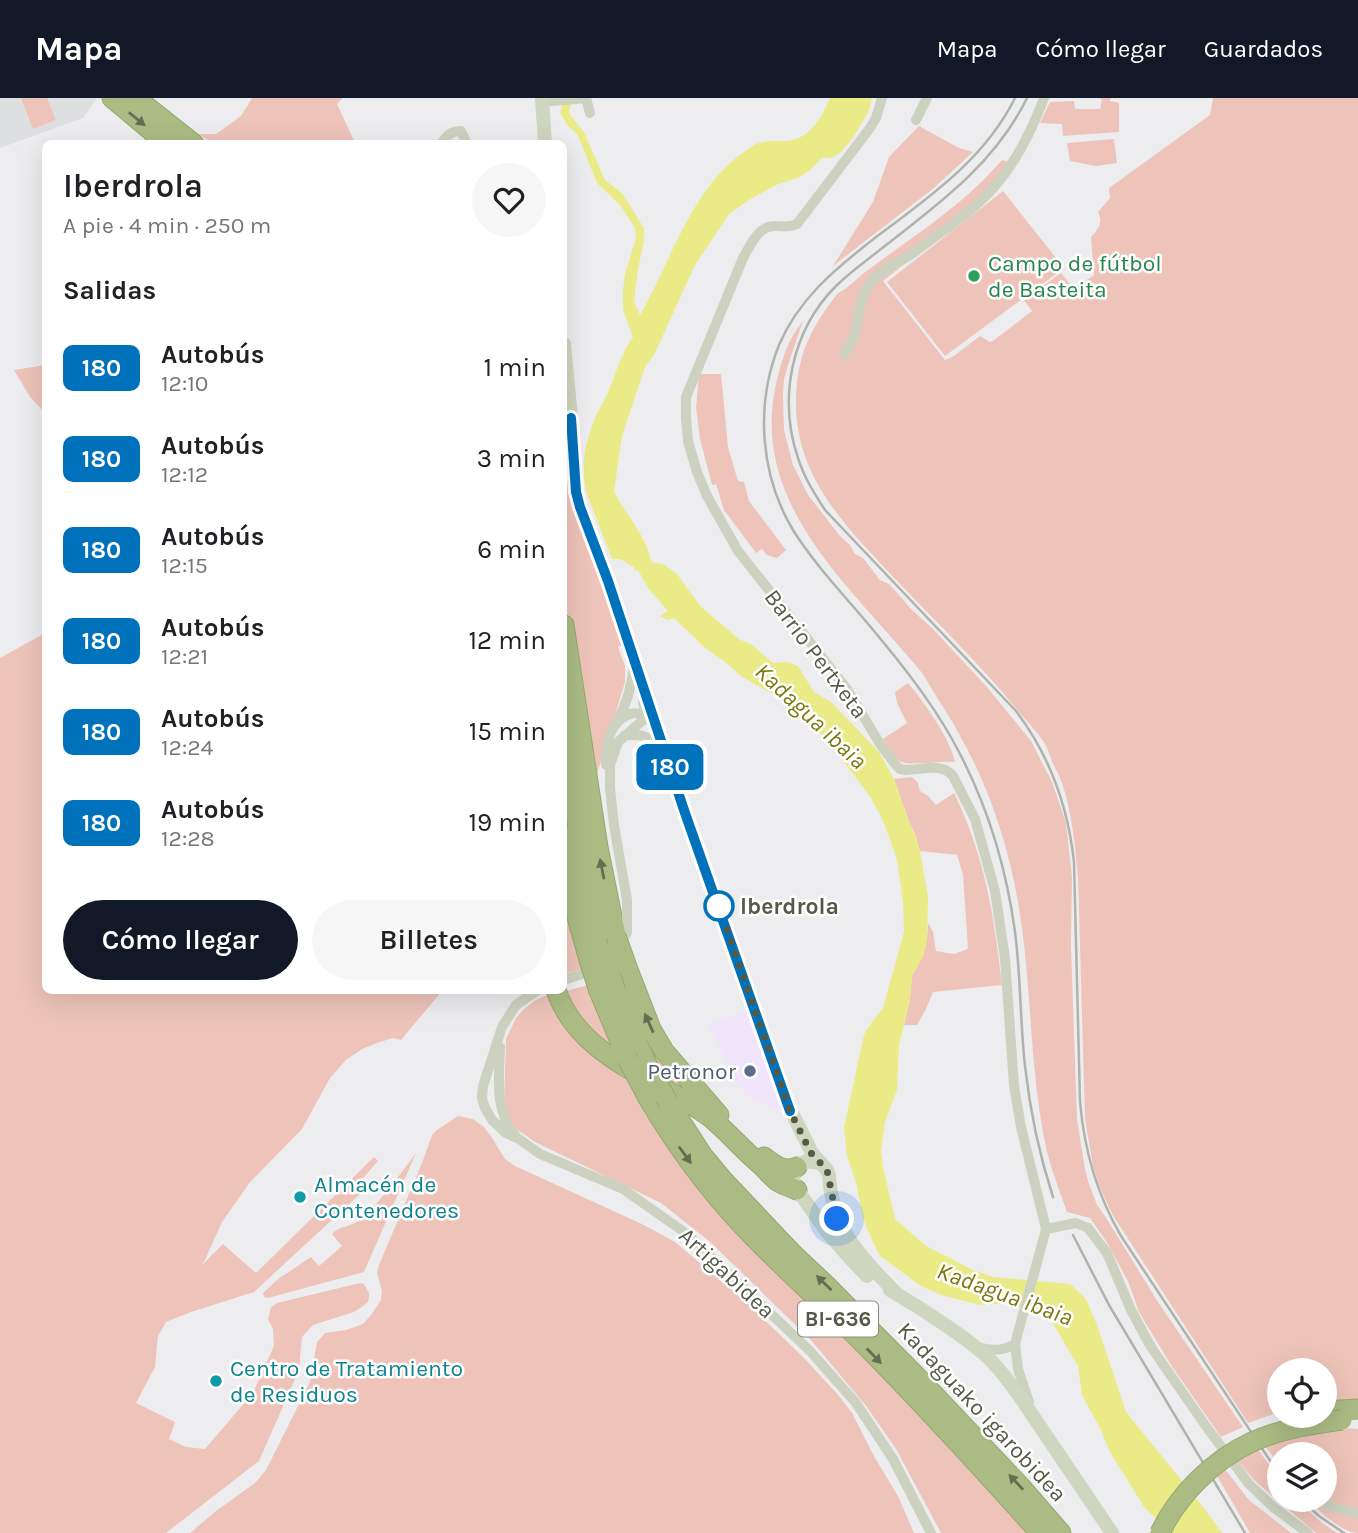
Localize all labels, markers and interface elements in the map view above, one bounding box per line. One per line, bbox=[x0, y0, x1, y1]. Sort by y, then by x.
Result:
text: Mapa bbox=[35, 30, 123, 68]
text: Mapa bbox=[937, 35, 997, 63]
text: Cómo llegar bbox=[1035, 35, 1166, 63]
text: Guardados bbox=[1204, 35, 1323, 63]
one-way arrow bbox=[127, 112, 145, 127]
button: heart bbox=[472, 163, 546, 237]
text: Iberdrola bbox=[63, 167, 203, 205]
text: A pie · 4 min · 250 m bbox=[63, 212, 271, 239]
place label: Campo de fútbol de Basteita bbox=[988, 250, 1162, 303]
marker: Campo de fútbol de Basteita bbox=[966, 268, 982, 284]
text: Salidas bbox=[63, 275, 156, 306]
text: Autobús bbox=[161, 339, 265, 370]
text: 1 min bbox=[483, 352, 546, 383]
text: 180 bbox=[82, 354, 121, 382]
text: 12:10 bbox=[161, 370, 208, 397]
text: Autobús bbox=[161, 430, 265, 461]
text: 3 min bbox=[477, 443, 546, 474]
text: 180 bbox=[82, 445, 121, 473]
text: 12:12 bbox=[161, 461, 208, 488]
text: Autobús bbox=[161, 521, 265, 552]
text: 6 min bbox=[477, 534, 546, 565]
text: 180 bbox=[82, 536, 121, 564]
text: 12:15 bbox=[161, 552, 208, 579]
street label: Barrio Pertxeta bbox=[759, 584, 873, 724]
text: Autobús bbox=[161, 612, 265, 643]
text: 12 min bbox=[468, 625, 546, 656]
text: 180 bbox=[82, 627, 121, 655]
text: 12:21 bbox=[161, 643, 208, 670]
water label: Kadagua ibaia bbox=[749, 657, 873, 775]
text: Autobús bbox=[161, 703, 265, 734]
text: 15 min bbox=[469, 716, 546, 747]
text: 180 bbox=[82, 718, 121, 746]
text: 12:24 bbox=[161, 734, 213, 761]
line badge: 180 bbox=[630, 744, 710, 790]
text: 180 bbox=[650, 753, 690, 781]
text: Autobús bbox=[161, 794, 265, 825]
text: 19 min bbox=[468, 807, 546, 838]
text: 180 bbox=[82, 809, 121, 837]
text: 12:28 bbox=[161, 825, 215, 852]
one-way arrow bbox=[596, 858, 607, 880]
marker: Iberdrola bbox=[704, 891, 734, 921]
place label: Iberdrola bbox=[740, 893, 839, 920]
button: Cómo llegar bbox=[63, 900, 298, 980]
button: Billetes bbox=[312, 900, 546, 980]
one-way arrow bbox=[643, 1013, 655, 1033]
place label: Petronor bbox=[647, 1058, 737, 1085]
marker: Petronor bbox=[742, 1063, 758, 1079]
one-way arrow bbox=[677, 1146, 691, 1164]
place label: Almacén de Contenedores bbox=[314, 1171, 459, 1224]
marker: Almacén de Contenedores bbox=[292, 1189, 308, 1205]
your location bbox=[819, 1201, 854, 1236]
street label: Artigabidea bbox=[673, 1222, 781, 1324]
water label: Kadagua ibaia bbox=[933, 1256, 1077, 1332]
one-way arrow bbox=[816, 1275, 832, 1292]
road number: BI-636 bbox=[798, 1302, 878, 1336]
street label: Kadaguako igarobidea bbox=[892, 1317, 1072, 1507]
one-way arrow bbox=[866, 1347, 882, 1364]
place label: Centro de Tratamiento de Residuos bbox=[230, 1355, 463, 1408]
map controls bbox=[1267, 1358, 1337, 1512]
button: locate bbox=[1267, 1358, 1337, 1428]
marker: Centro de Tratamiento de Residuos bbox=[208, 1373, 224, 1389]
button: layers bbox=[1267, 1442, 1337, 1512]
one-way arrow bbox=[1008, 1474, 1024, 1491]

